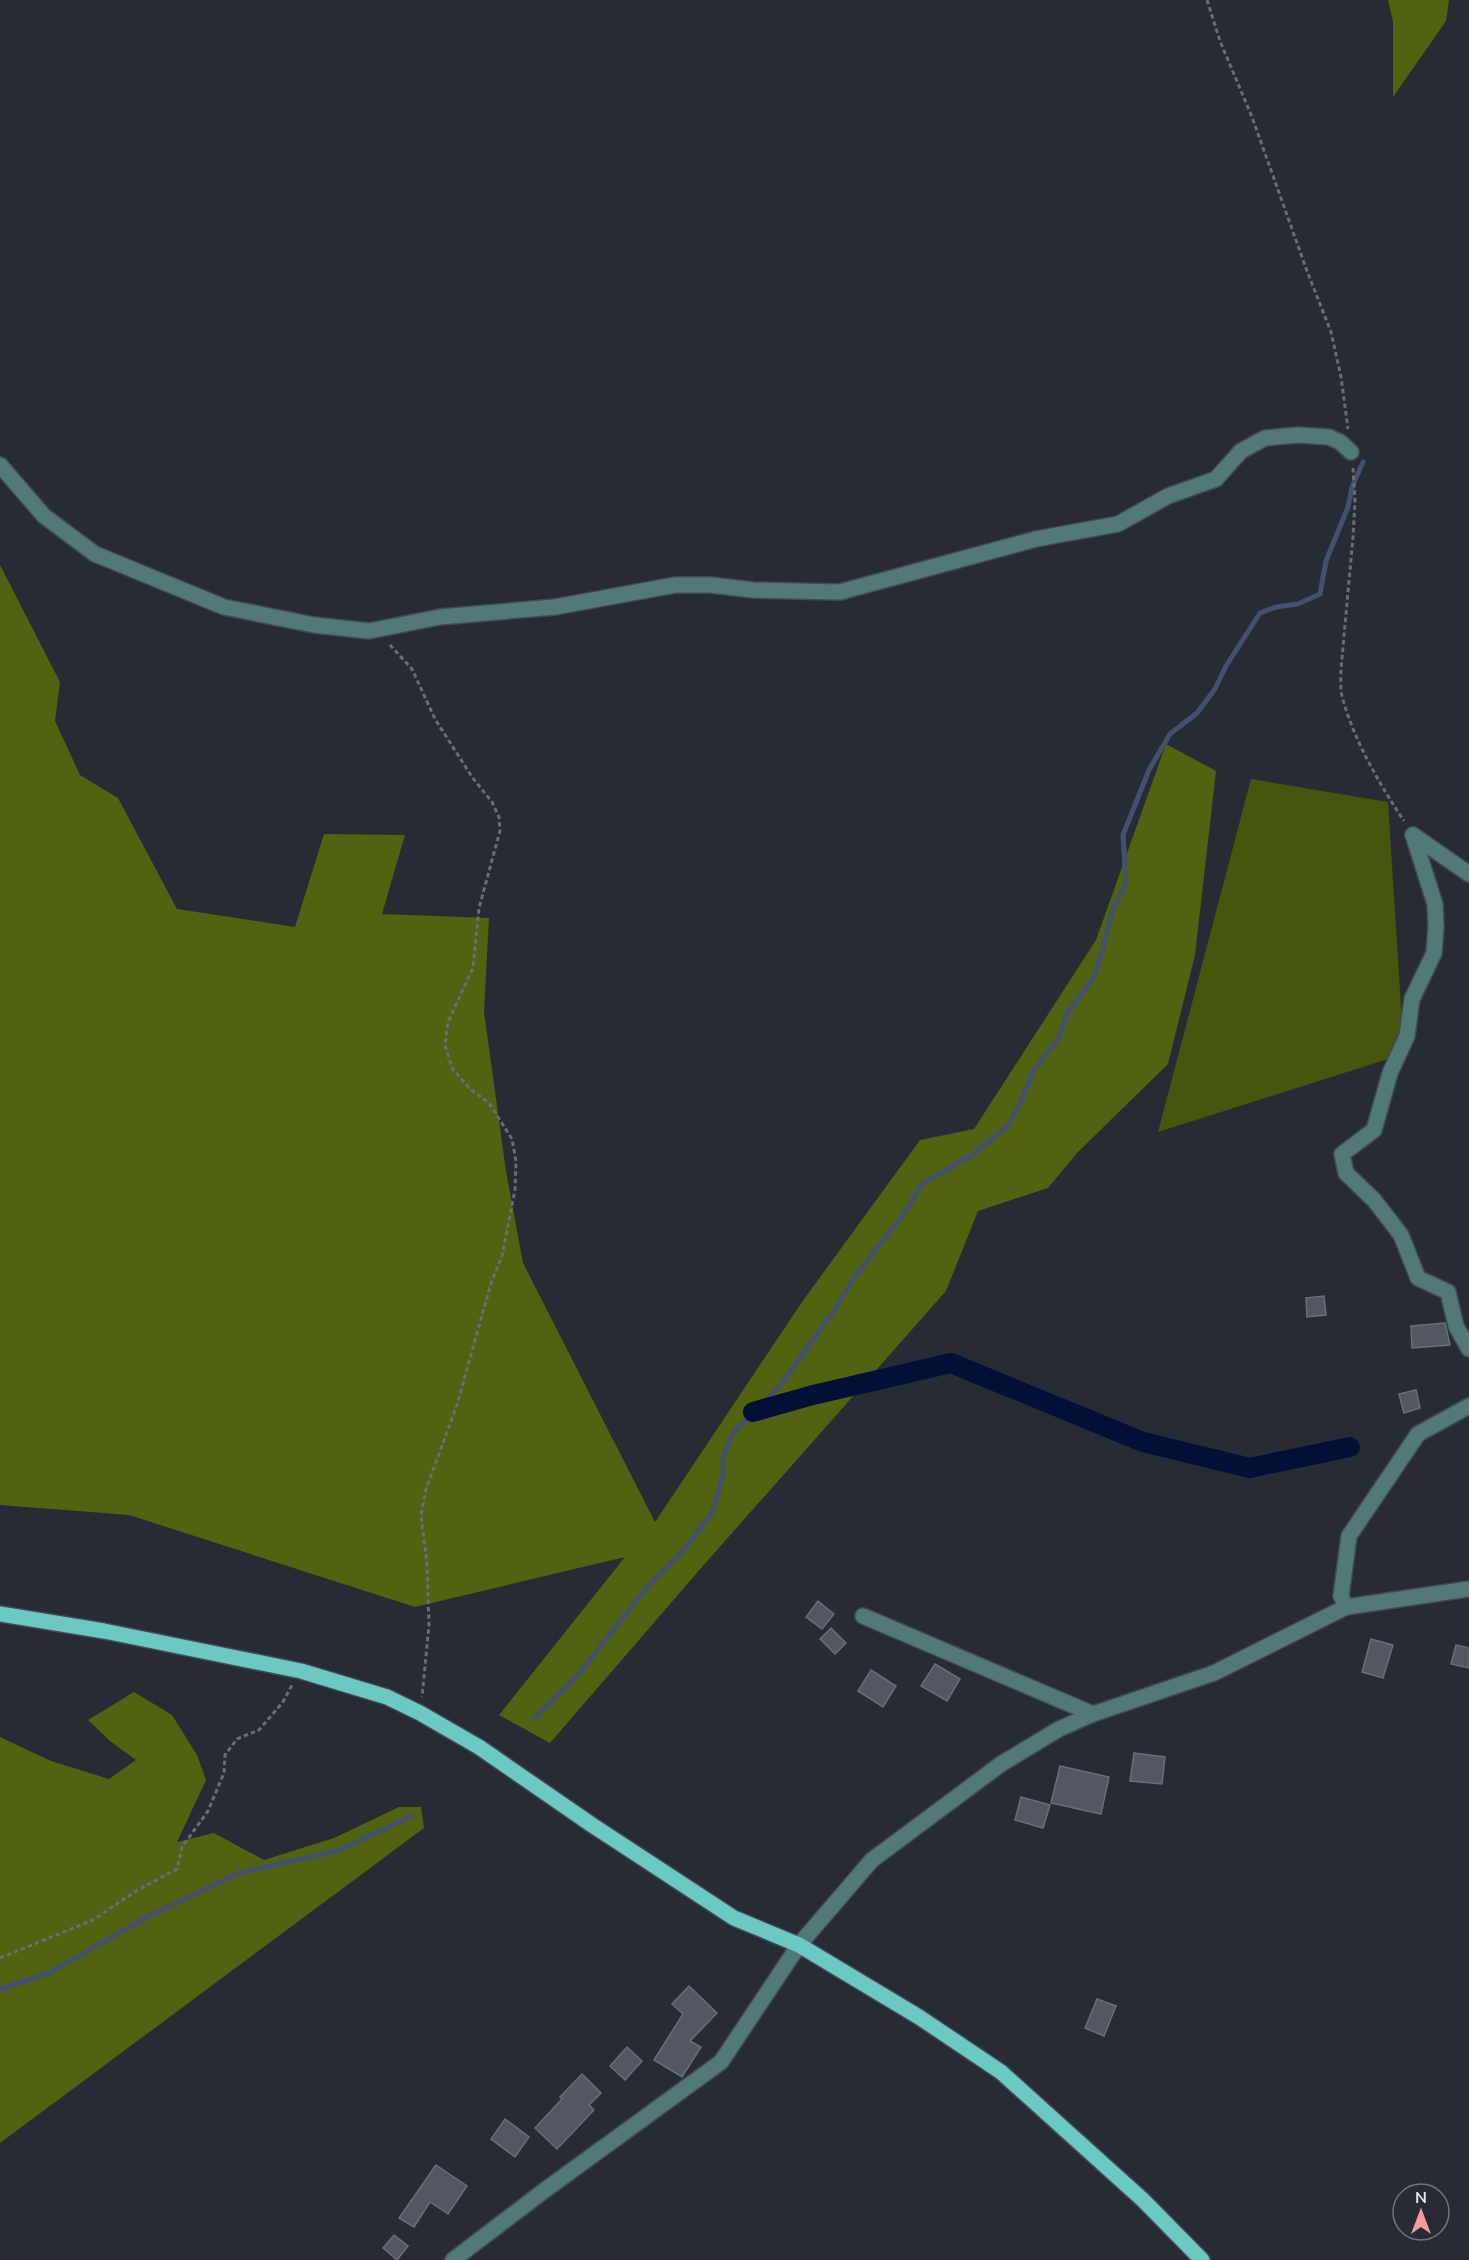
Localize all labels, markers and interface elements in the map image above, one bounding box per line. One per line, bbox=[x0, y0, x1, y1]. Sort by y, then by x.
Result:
north arrow bbox=[1391, 2182, 1451, 2242]
text: N bbox=[1415, 2187, 1427, 2209]

